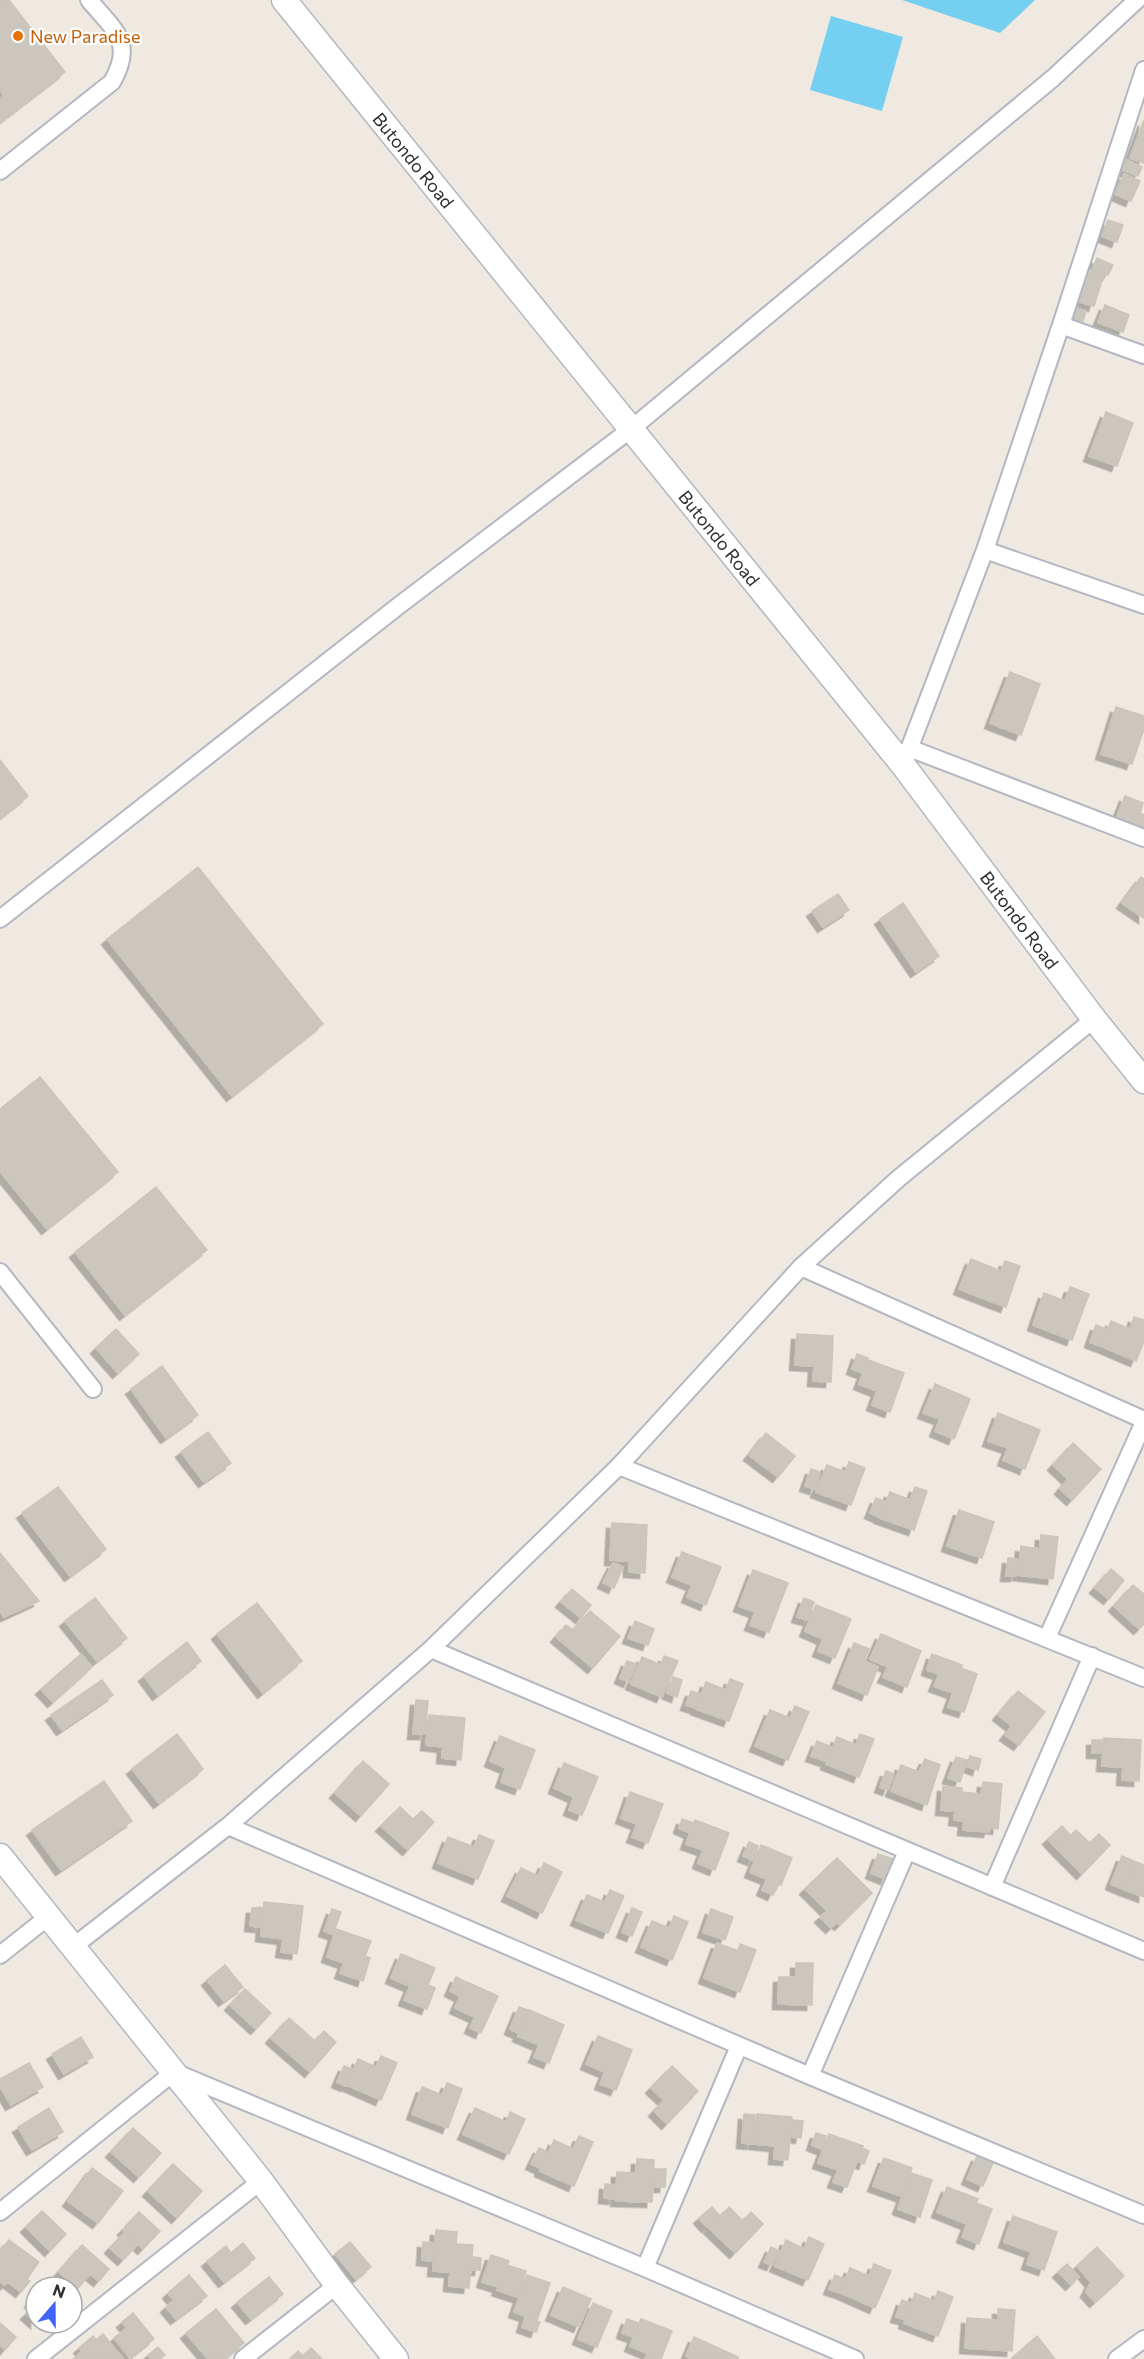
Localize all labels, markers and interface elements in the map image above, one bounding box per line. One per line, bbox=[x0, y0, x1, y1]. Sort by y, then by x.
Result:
place label: New Paradise bbox=[30, 25, 141, 47]
marker: New Paradise bbox=[11, 29, 25, 43]
street label: Butondo Road bbox=[368, 108, 459, 212]
street label: Butondo Road bbox=[674, 486, 765, 590]
street label: Butondo Road bbox=[976, 867, 1063, 973]
north arrow bbox=[24, 2275, 84, 2335]
text: N bbox=[50, 2279, 68, 2301]

